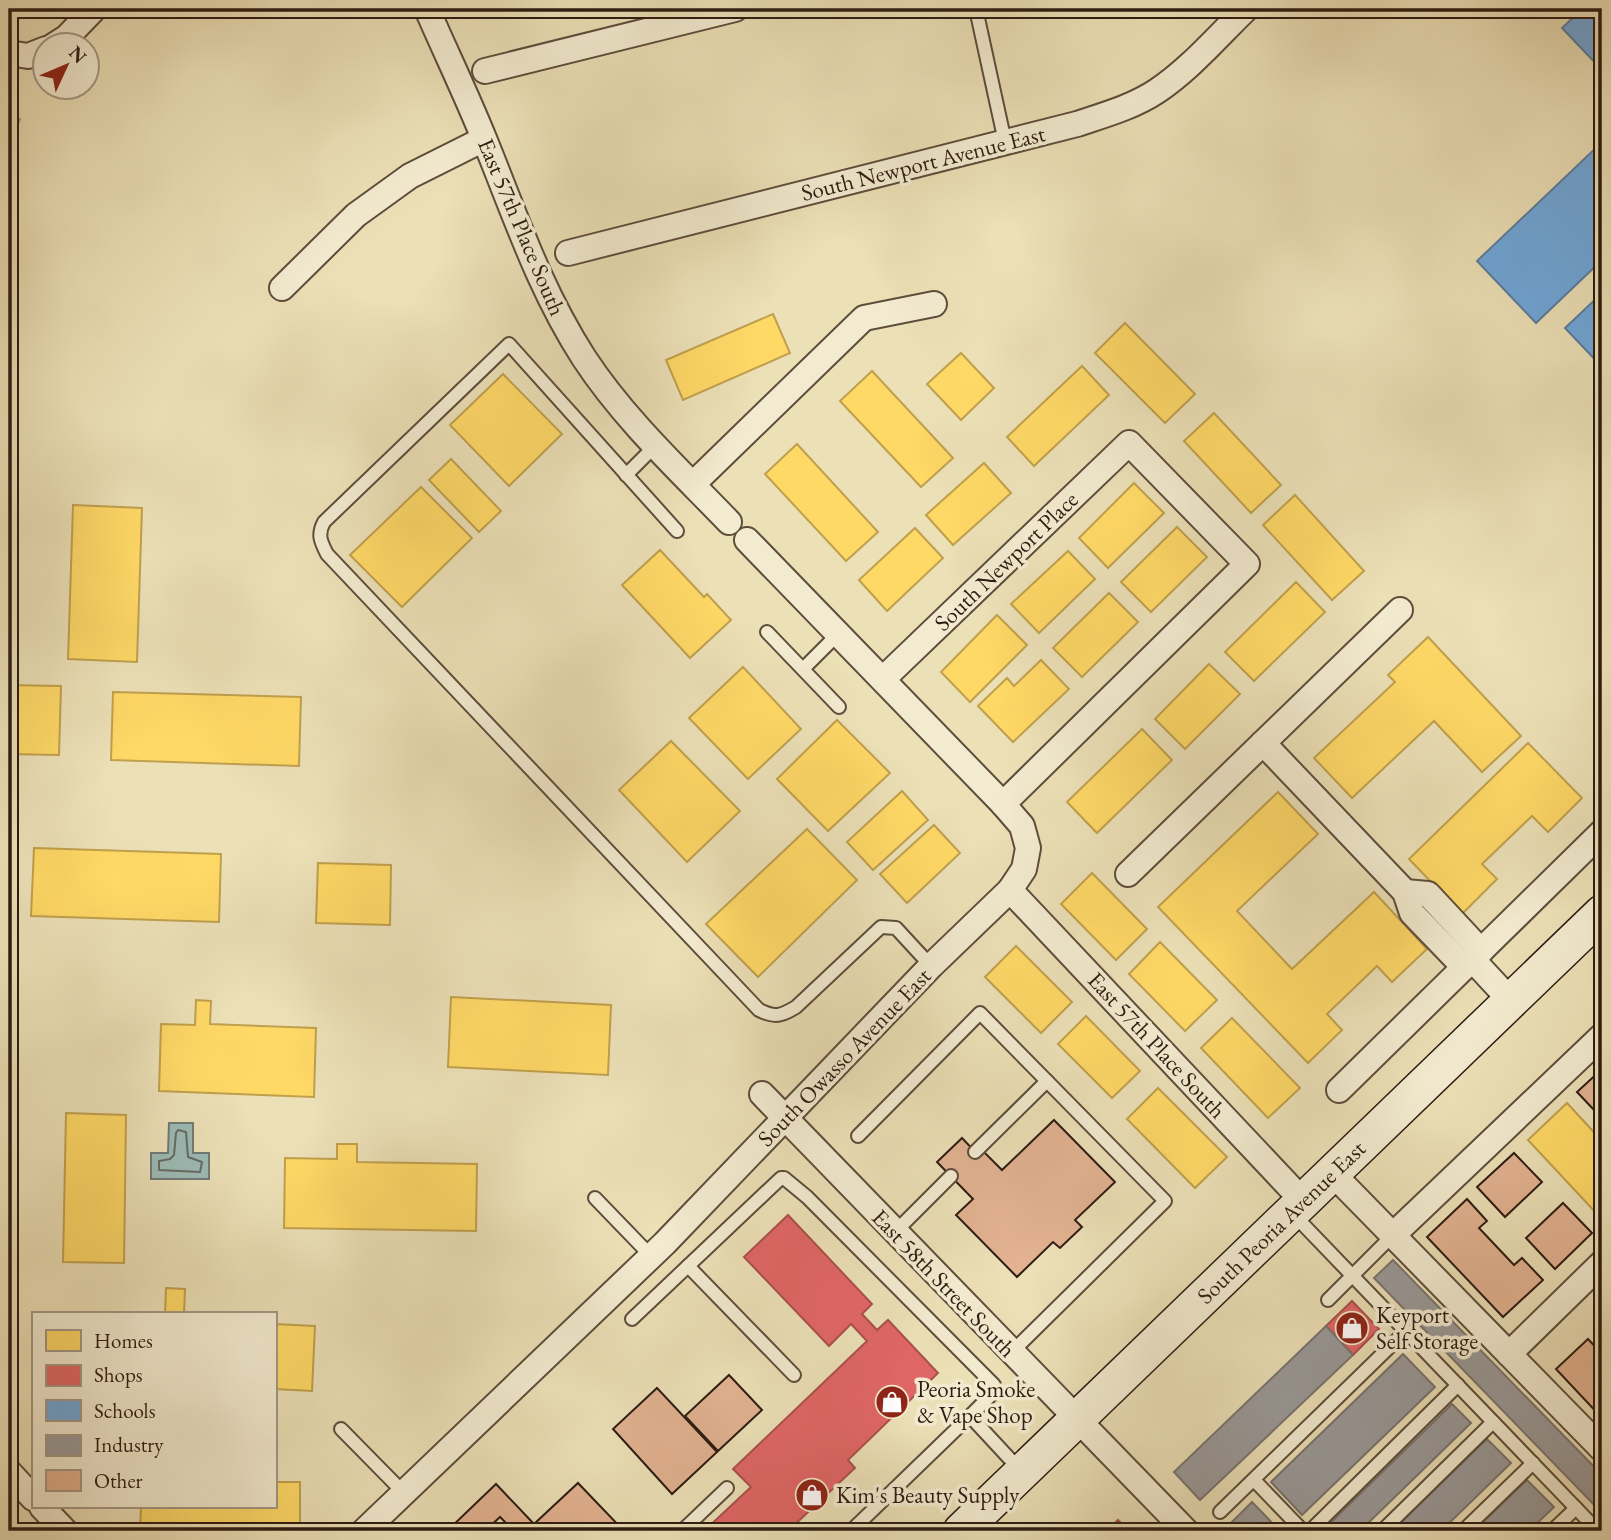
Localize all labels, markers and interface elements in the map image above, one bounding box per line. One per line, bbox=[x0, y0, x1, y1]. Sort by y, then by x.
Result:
north arrow bbox=[32, 32, 102, 102]
text: N bbox=[64, 40, 93, 69]
street label: South Newport Avenue East bbox=[798, 118, 1049, 208]
street label: East 57th Place South bbox=[471, 134, 573, 320]
street label: South Newport Place bbox=[928, 485, 1084, 637]
street label: South Owasso Avenue East bbox=[751, 961, 938, 1153]
street label: East 57th Place South bbox=[1081, 965, 1233, 1125]
street label: South Peoria Avenue East bbox=[1190, 1133, 1372, 1310]
street label: East 58th Street South bbox=[865, 1202, 1023, 1364]
place label: Keyport Self Storage bbox=[1376, 1300, 1478, 1356]
shop icon: Keyport Self Storage bbox=[1333, 1309, 1371, 1347]
legend bbox=[32, 1312, 276, 1508]
text: Homes bbox=[94, 1327, 153, 1354]
text: Shops bbox=[94, 1361, 143, 1388]
place label: Peoria Smoke & Vape Shop bbox=[917, 1374, 1035, 1430]
shop icon: Peoria Smoke & Vape Shop bbox=[873, 1383, 911, 1421]
text: Schools bbox=[94, 1397, 156, 1424]
text: Industry bbox=[94, 1431, 164, 1458]
text: Other bbox=[94, 1467, 143, 1494]
shop icon: Kim's Beauty Supply bbox=[793, 1476, 831, 1514]
place label: Kim's Beauty Supply bbox=[836, 1480, 1020, 1510]

